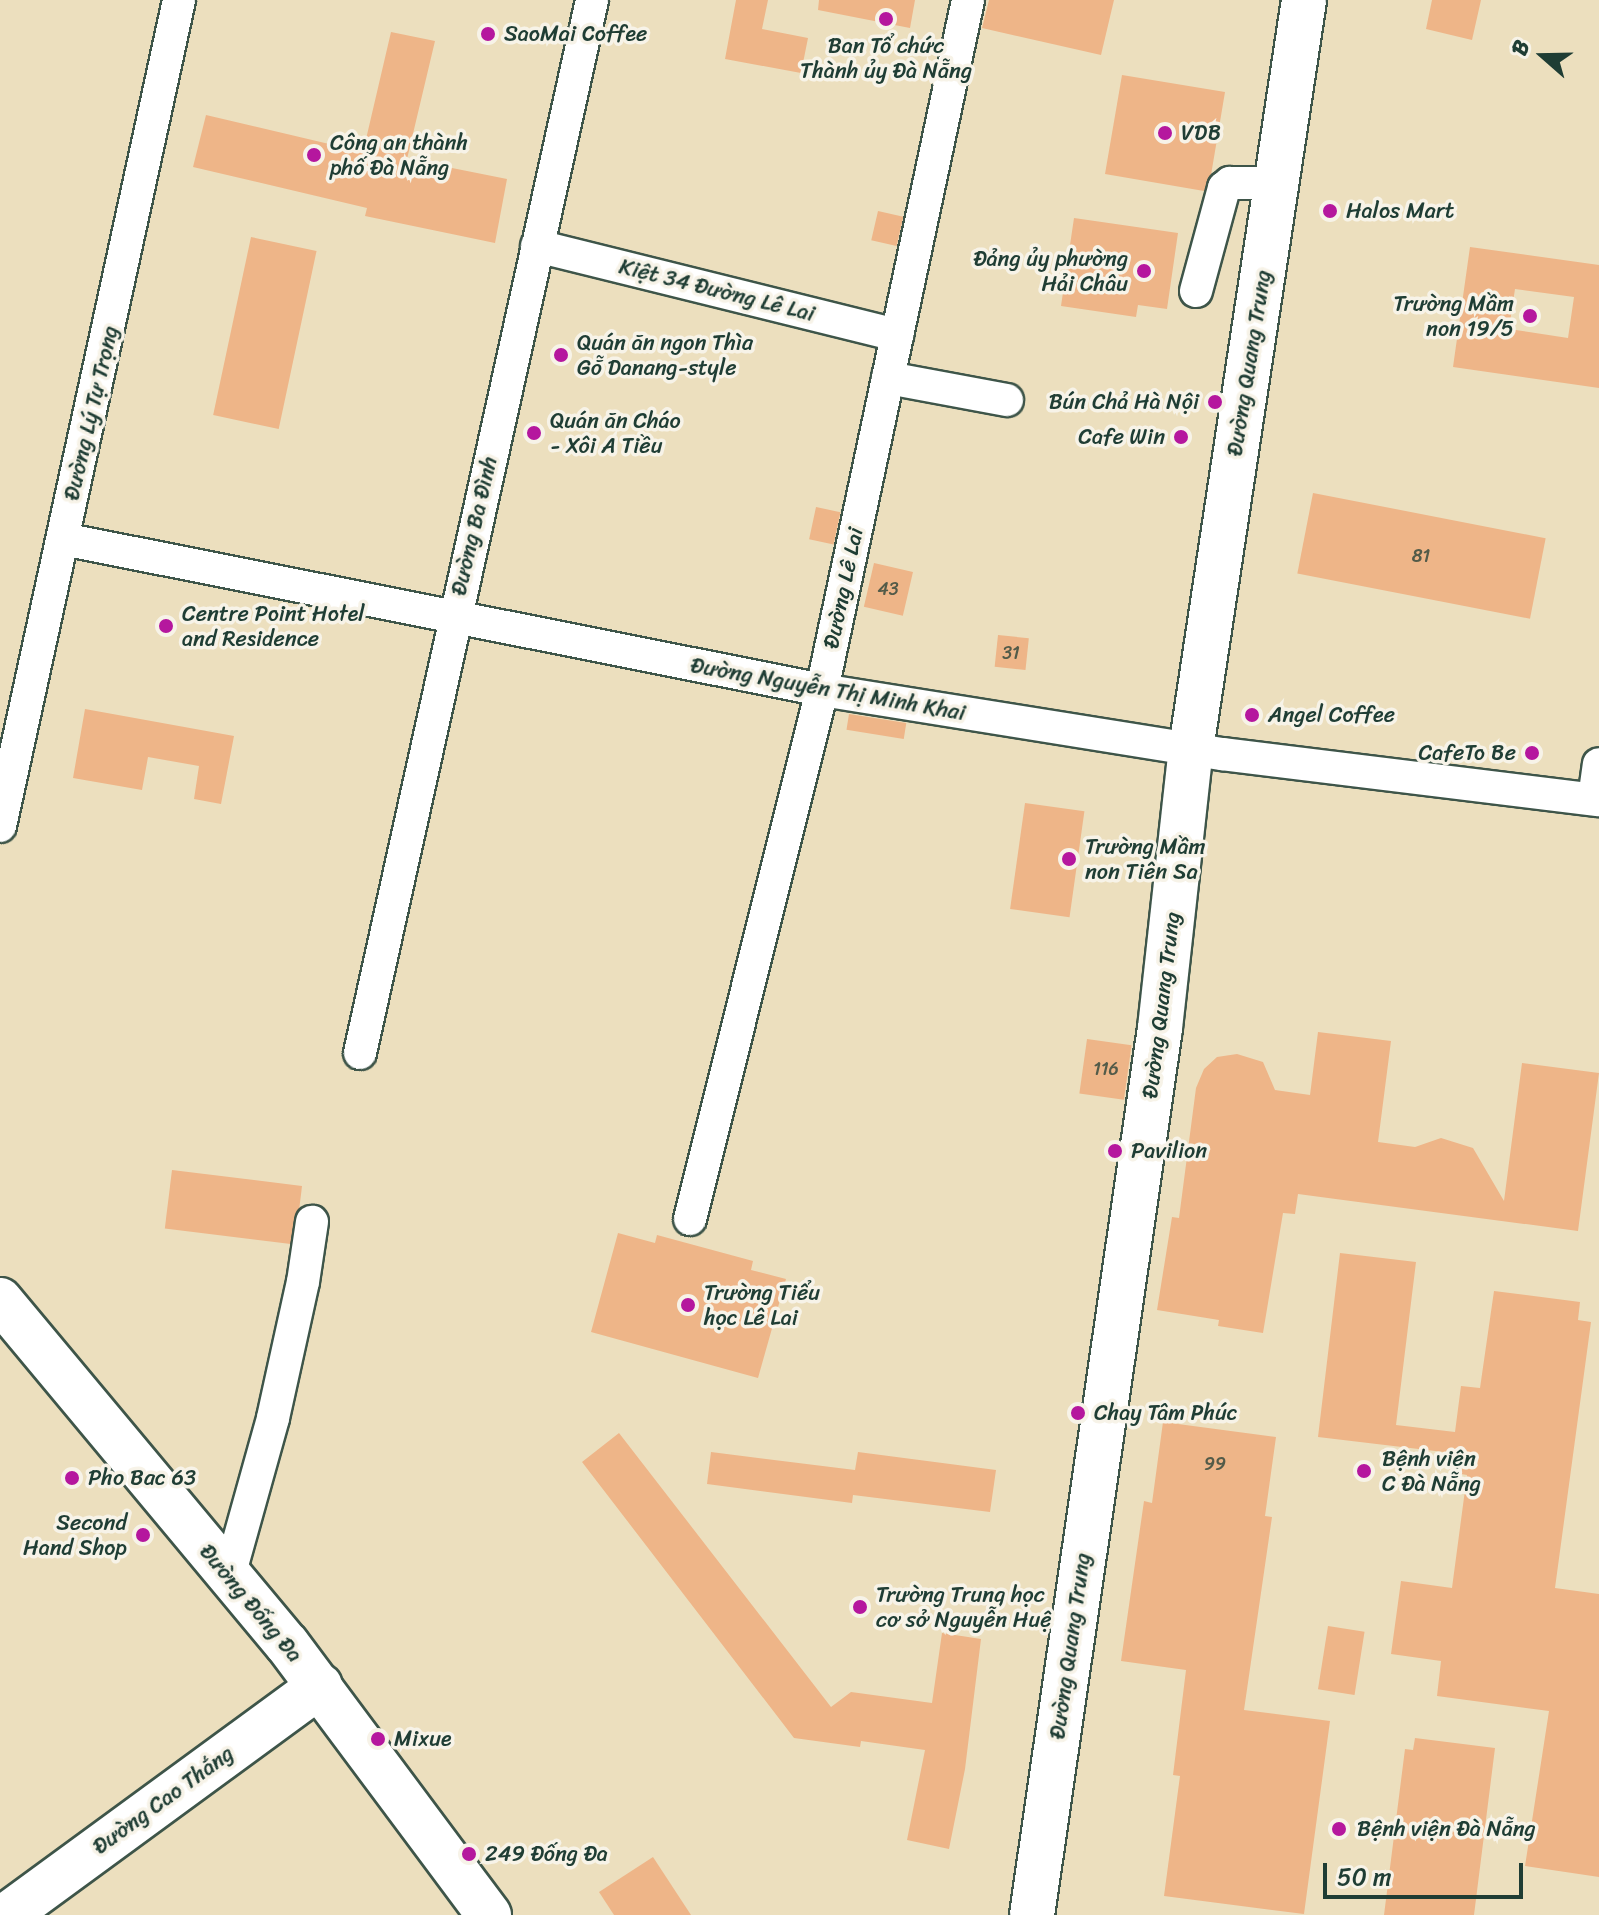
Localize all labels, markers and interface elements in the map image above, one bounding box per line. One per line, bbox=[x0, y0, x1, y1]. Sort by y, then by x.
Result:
marker: Ban Tổ chức Thành ủy Đà Nẵng bbox=[877, 10, 895, 28]
north arrow bbox=[1503, 16, 1583, 96]
place label: SaoMai Coffee bbox=[504, 21, 648, 47]
marker: SaoMai Coffee bbox=[479, 25, 497, 43]
place label: Ban Tổ chức Thành ủy Đà Nẵng bbox=[800, 32, 972, 84]
text: B bbox=[1499, 34, 1541, 61]
place label: VDB bbox=[1181, 120, 1221, 146]
marker: VDB bbox=[1156, 124, 1174, 142]
place label: Công an thành phố Đà Nẵng bbox=[330, 129, 468, 180]
marker: Công an thành phố Đà Nẵng bbox=[305, 146, 323, 164]
place label: Halos Mart bbox=[1346, 198, 1454, 224]
marker: Halos Mart bbox=[1321, 202, 1339, 220]
place label: Đảng ủy phường Hải Châu bbox=[973, 245, 1128, 296]
street label: Kiệt 34 Đường Lê Lai bbox=[616, 253, 818, 327]
marker: Đảng ủy phường Hải Châu bbox=[1135, 262, 1153, 280]
street label: Đường Quang Trung bbox=[1221, 268, 1277, 458]
place label: Trường Mầm non 19/5 bbox=[1393, 290, 1514, 342]
marker: Trường Mầm non 19/5 bbox=[1521, 307, 1539, 325]
street label: Đường Lý Tự Trọng bbox=[58, 323, 124, 503]
place label: Quán ăn ngon Thìa Gỗ Danang-style bbox=[577, 329, 753, 380]
marker: Quán ăn ngon Thìa Gỗ Danang-style bbox=[552, 346, 570, 364]
place label: Bún Chả Hà Nội bbox=[1049, 389, 1199, 415]
marker: Bún Chả Hà Nội bbox=[1206, 393, 1224, 411]
place label: Quán ăn Cháo - Xôi A Tiều bbox=[550, 407, 681, 458]
marker: Quán ăn Cháo - Xôi A Tiều bbox=[525, 424, 543, 442]
place label: Cafe Win bbox=[1079, 424, 1165, 450]
marker: Cafe Win bbox=[1172, 428, 1190, 446]
street label: Đường Ba Đình bbox=[445, 454, 503, 598]
street label: Đường Lê Lai bbox=[817, 525, 869, 651]
house number: 81 bbox=[1412, 545, 1430, 567]
house number: 43 bbox=[877, 578, 899, 600]
place label: Centre Point Hotel and Residence bbox=[182, 600, 366, 652]
marker: Centre Point Hotel and Residence bbox=[157, 617, 175, 635]
house number: 31 bbox=[1002, 642, 1020, 664]
street label: Đường Nguyễn Thị Minh Khai bbox=[689, 652, 967, 726]
place label: Angel Coffee bbox=[1268, 702, 1395, 728]
marker: Angel Coffee bbox=[1243, 706, 1261, 724]
place label: CafeTo Be bbox=[1419, 740, 1516, 766]
marker: CafeTo Be bbox=[1523, 744, 1541, 762]
place label: Trường Mầm non Tiên Sa bbox=[1085, 833, 1206, 884]
marker: Trường Mầm non Tiên Sa bbox=[1060, 850, 1078, 868]
street label: Đường Quang Trung bbox=[1136, 910, 1186, 1100]
house number: 116 bbox=[1093, 1058, 1119, 1080]
place label: Pavilion bbox=[1131, 1138, 1207, 1164]
marker: Pavilion bbox=[1106, 1142, 1124, 1160]
place label: Trường Tiểu học Lê Lai bbox=[704, 1279, 820, 1330]
marker: Trường Tiểu học Lê Lai bbox=[679, 1296, 697, 1314]
place label: Chay Tâm Phúc bbox=[1094, 1400, 1239, 1426]
marker: Chay Tâm Phúc bbox=[1069, 1404, 1087, 1422]
place label: Bệnh viện C Đà Nẵng bbox=[1382, 1445, 1481, 1496]
house number: 99 bbox=[1204, 1453, 1226, 1475]
marker: Bệnh viện C Đà Nẵng bbox=[1353, 1460, 1375, 1482]
place label: Pho Bac 63 bbox=[88, 1465, 196, 1491]
marker: Pho Bac 63 bbox=[63, 1469, 81, 1487]
place label: Second Hand Shop bbox=[23, 1509, 127, 1560]
marker: Second Hand Shop bbox=[134, 1526, 152, 1544]
street label: Đường Đống Đa bbox=[194, 1539, 308, 1667]
street label: Đường Quang Trung bbox=[1044, 1551, 1096, 1741]
place label: Trường Trung học cơ sở Nguyễn Huệ bbox=[876, 1581, 1052, 1632]
marker: Trường Trung học cơ sở Nguyễn Huệ bbox=[851, 1598, 869, 1616]
place label: Mixue bbox=[394, 1726, 452, 1752]
marker: Mixue bbox=[369, 1730, 387, 1748]
street label: Đường Cao Thắng bbox=[87, 1740, 239, 1860]
place label: Bệnh viện Đà Nẵng bbox=[1357, 1816, 1536, 1842]
marker: Bệnh viện Đà Nẵng bbox=[1328, 1818, 1350, 1840]
place label: 249 Đống Đa bbox=[485, 1841, 608, 1867]
marker: 249 Đống Đa bbox=[460, 1845, 478, 1863]
scale bar bbox=[1327, 1847, 1527, 1897]
text: 50 m bbox=[1337, 1856, 1392, 1898]

